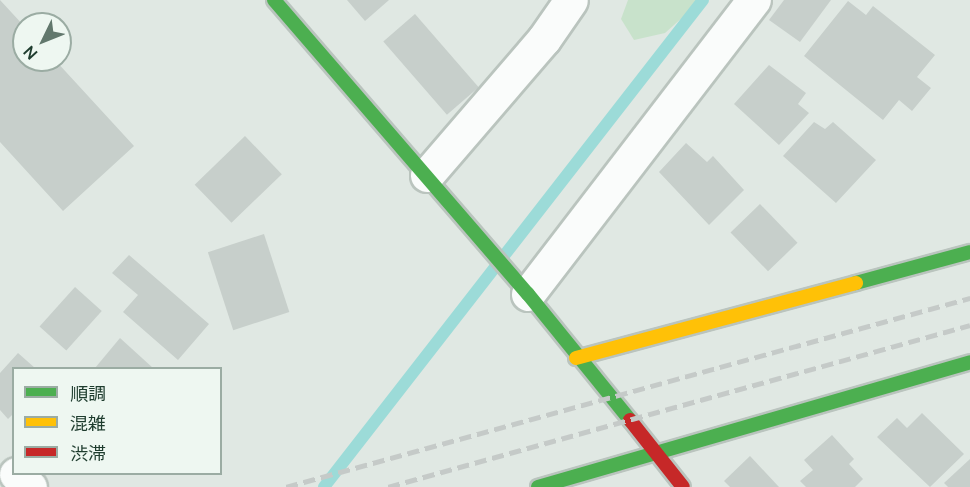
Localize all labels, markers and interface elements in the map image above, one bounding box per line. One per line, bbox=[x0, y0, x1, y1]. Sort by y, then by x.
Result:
north arrow bbox=[12, 12, 72, 72]
text: N bbox=[18, 41, 42, 65]
legend bbox=[12, 367, 222, 475]
text: 順調 bbox=[70, 381, 106, 405]
text: 混雑 bbox=[70, 411, 106, 435]
text: 渋滞 bbox=[70, 441, 106, 465]

